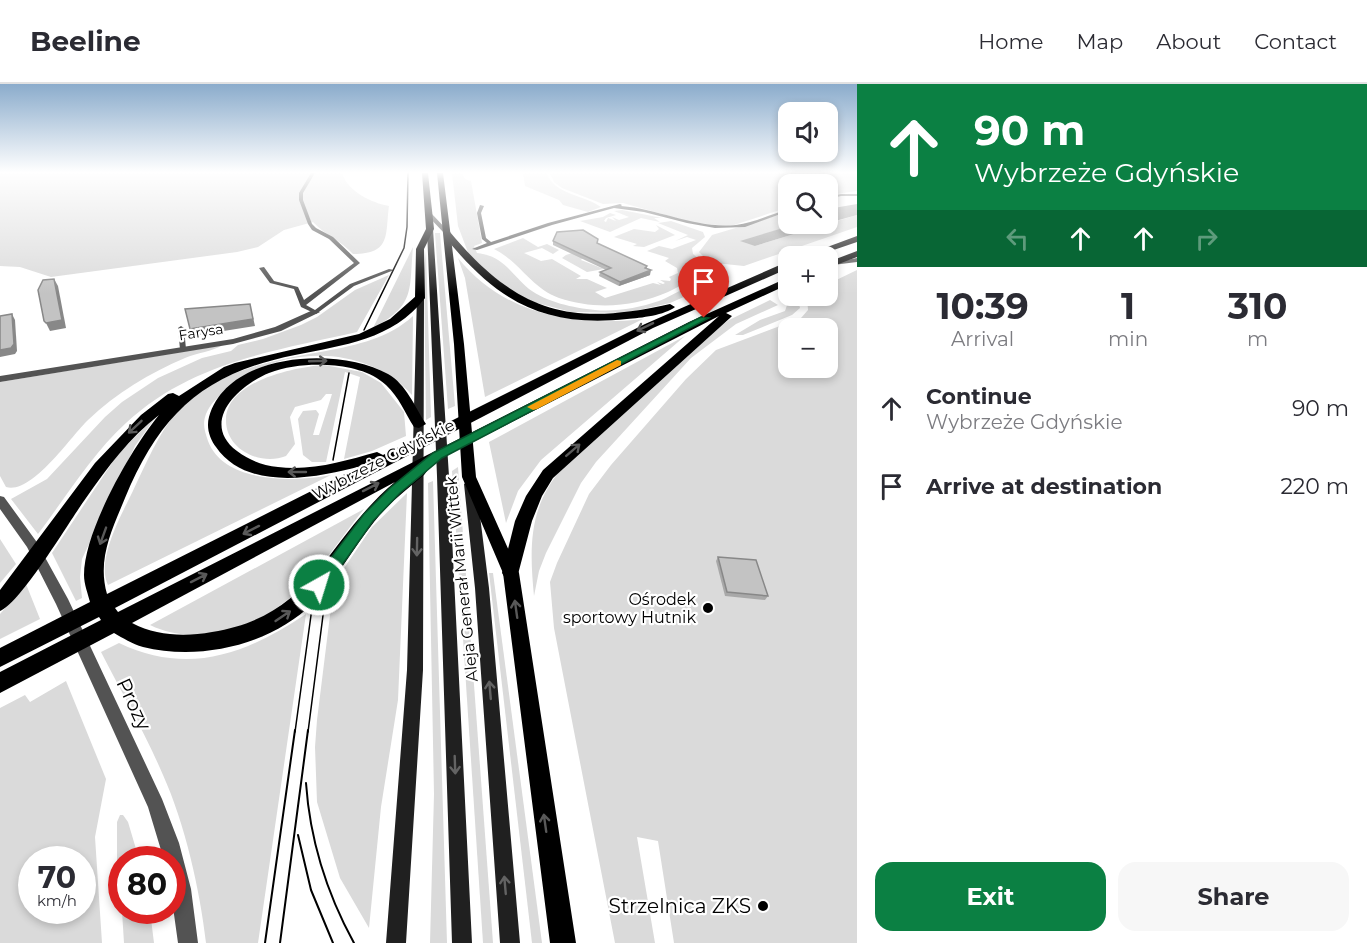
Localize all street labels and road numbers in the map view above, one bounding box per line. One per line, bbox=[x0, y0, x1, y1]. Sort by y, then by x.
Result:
street label: Farysa bbox=[177, 320, 225, 344]
street label: Wybrzeże Gdyńskie bbox=[309, 415, 458, 504]
street label: Aleja Generał Marii Wittek bbox=[441, 475, 482, 683]
street label: Prozy bbox=[112, 674, 157, 734]

